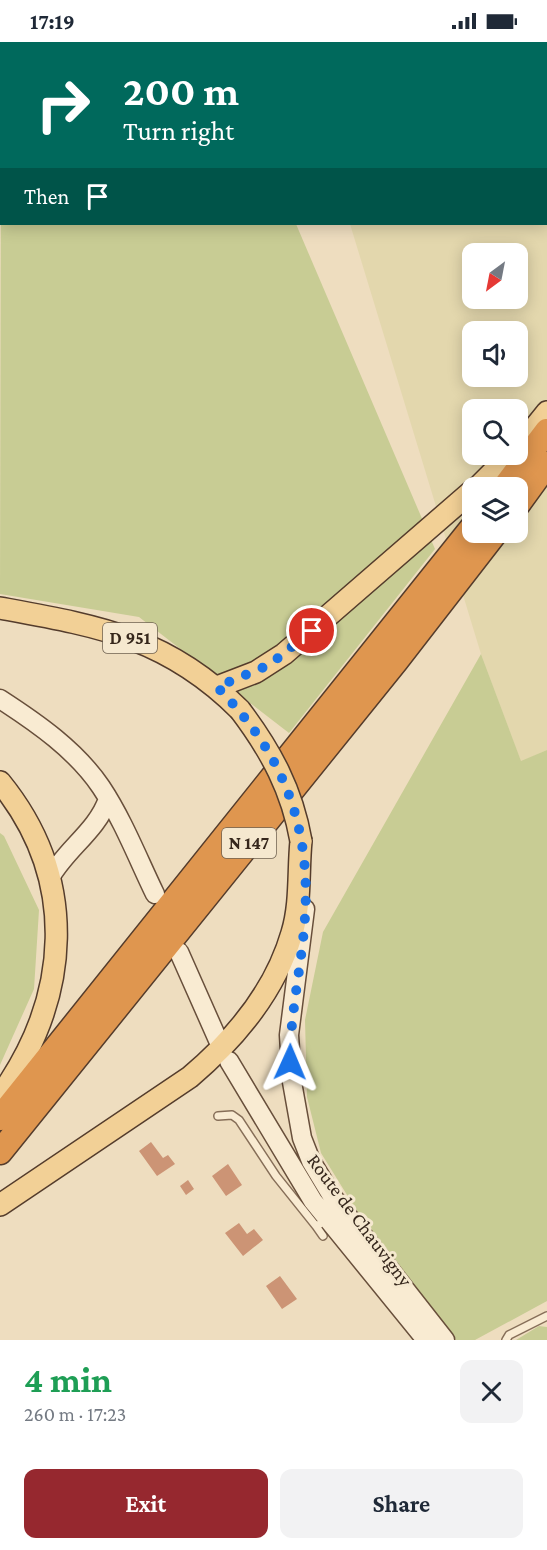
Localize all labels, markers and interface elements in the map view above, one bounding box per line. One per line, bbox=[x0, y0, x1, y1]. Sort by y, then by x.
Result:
text: 17:19 bbox=[30, 9, 75, 34]
icon: right bbox=[24, 66, 102, 144]
text: 200 m bbox=[123, 67, 239, 114]
text: Turn right bbox=[123, 116, 234, 146]
icon: arrive bbox=[81, 180, 114, 213]
text: Then bbox=[24, 184, 69, 209]
north arrow bbox=[462, 243, 528, 309]
map controls bbox=[462, 243, 528, 543]
button: sound bbox=[462, 321, 528, 387]
button: search bbox=[462, 399, 528, 465]
button: layers bbox=[462, 477, 528, 543]
pin bbox=[286, 605, 337, 656]
icon: arrive bbox=[295, 614, 328, 647]
road number: D 951 bbox=[103, 623, 157, 653]
road number: N 147 bbox=[222, 828, 276, 858]
position arrow bbox=[258, 1030, 322, 1094]
street label: Route de Chauvigny bbox=[302, 1150, 417, 1292]
text: 4 min bbox=[24, 1360, 112, 1400]
button: close bbox=[460, 1360, 523, 1423]
text: 260 m · 17:23 bbox=[24, 1403, 126, 1425]
button: Exit bbox=[24, 1469, 268, 1538]
button: Share bbox=[280, 1469, 523, 1538]

